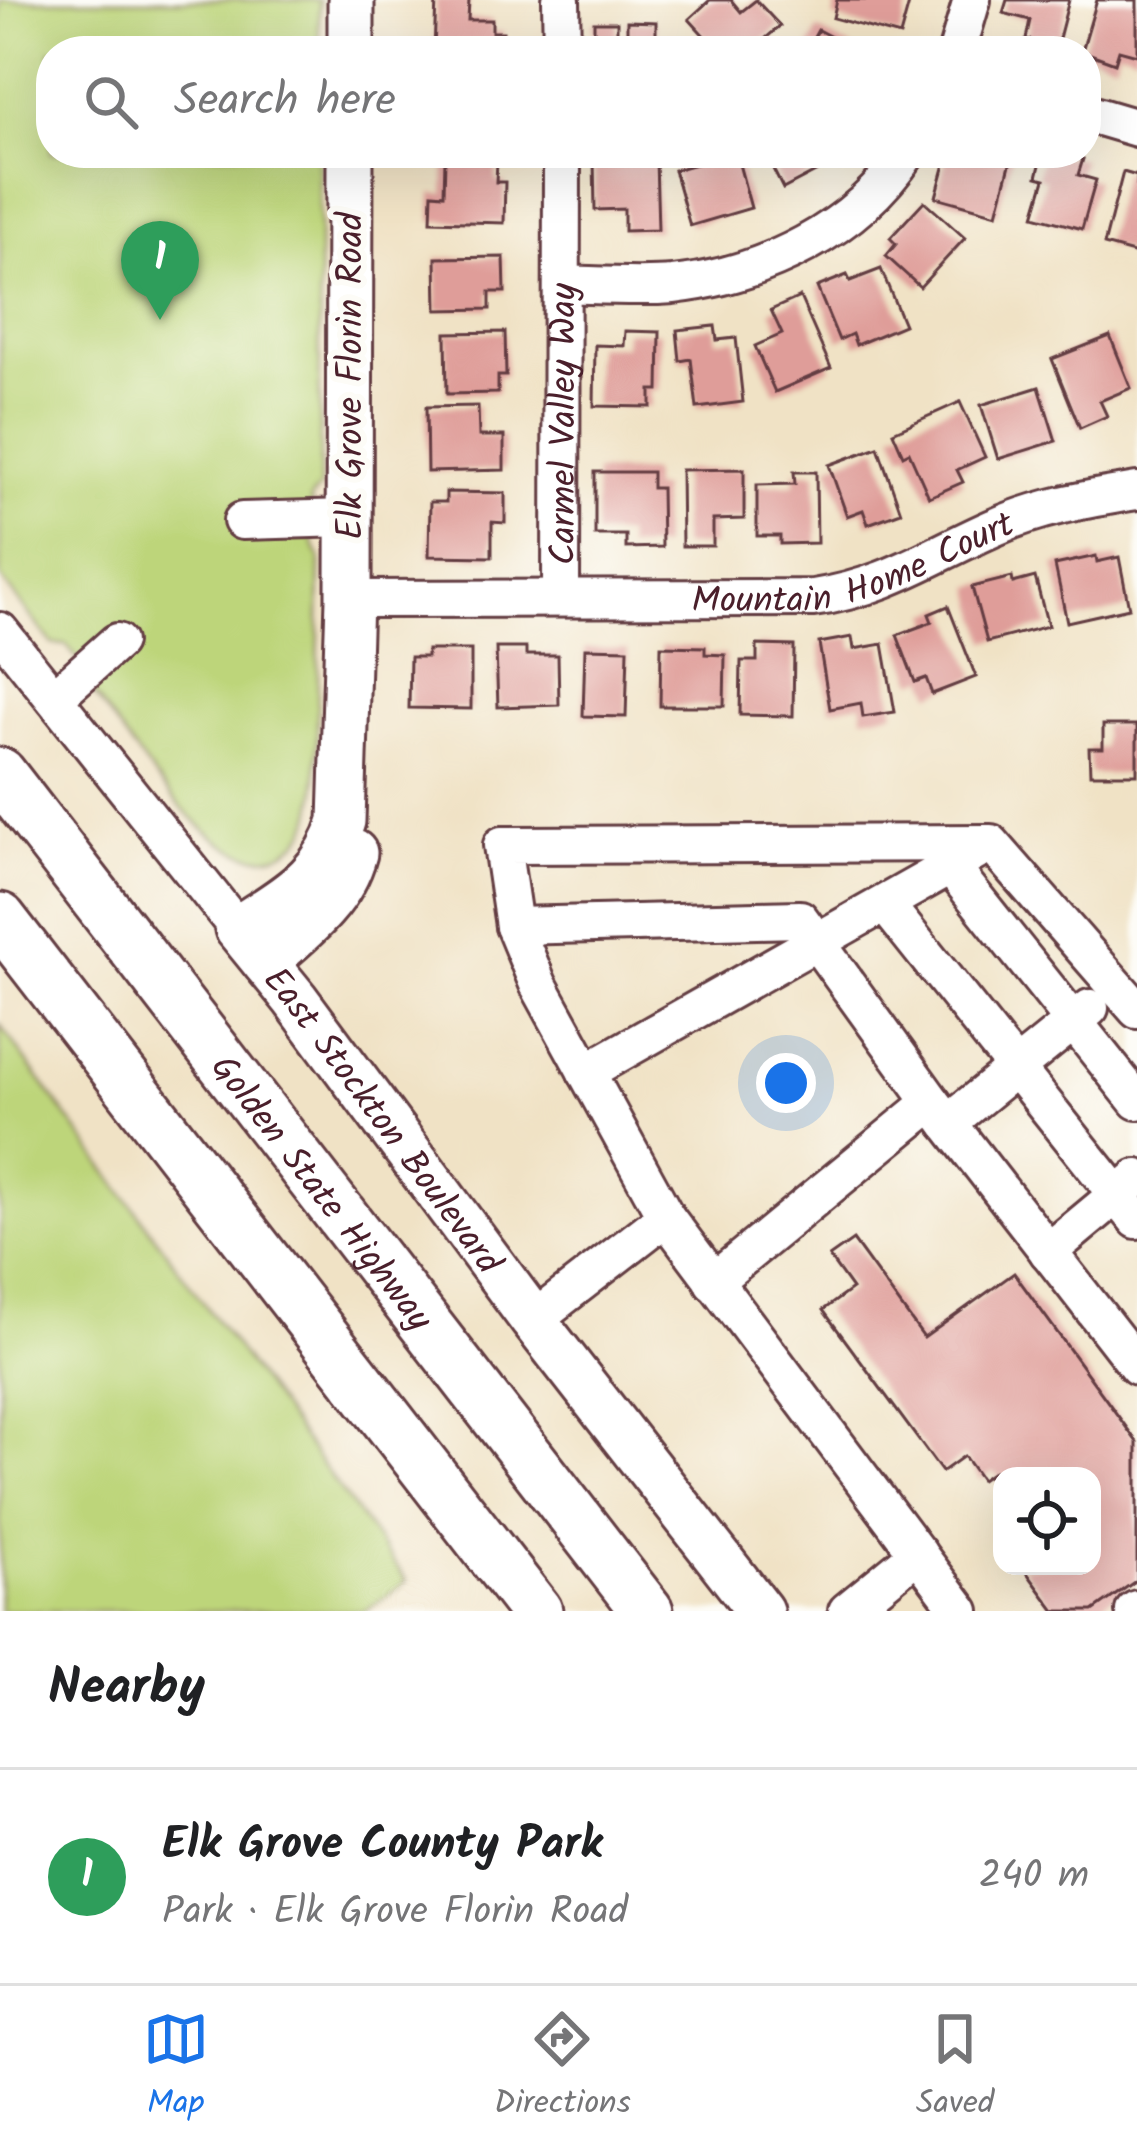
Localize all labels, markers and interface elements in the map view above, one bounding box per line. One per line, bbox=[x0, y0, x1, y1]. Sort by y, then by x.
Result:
search box bbox=[36, 36, 1101, 168]
text: Search here bbox=[174, 66, 396, 138]
icon: search bbox=[78, 69, 144, 135]
street label: Elk Grove Florin Road bbox=[324, 211, 381, 540]
pin: 1 bbox=[121, 221, 199, 320]
street label: Carmel Valley Way bbox=[536, 282, 594, 565]
street label: Mountain Home Court bbox=[691, 497, 1024, 630]
street label: East Stockton Boulevard bbox=[247, 955, 515, 1288]
street label: Golden State Highway bbox=[195, 1043, 446, 1345]
your location bbox=[756, 1053, 816, 1113]
map controls bbox=[993, 1467, 1101, 1575]
button: locate bbox=[993, 1467, 1101, 1575]
text: Nearby bbox=[48, 1649, 205, 1730]
text: Elk Grove County Park bbox=[162, 1810, 602, 1882]
text: 1 bbox=[81, 1846, 93, 1908]
text: 240 m bbox=[979, 1846, 1089, 1908]
text: Park · Elk Grove Florin Road bbox=[162, 1882, 628, 1944]
tab: Map bbox=[143, 2006, 209, 2131]
tab: Directions bbox=[494, 2006, 631, 2131]
tab: Saved bbox=[916, 2006, 994, 2131]

